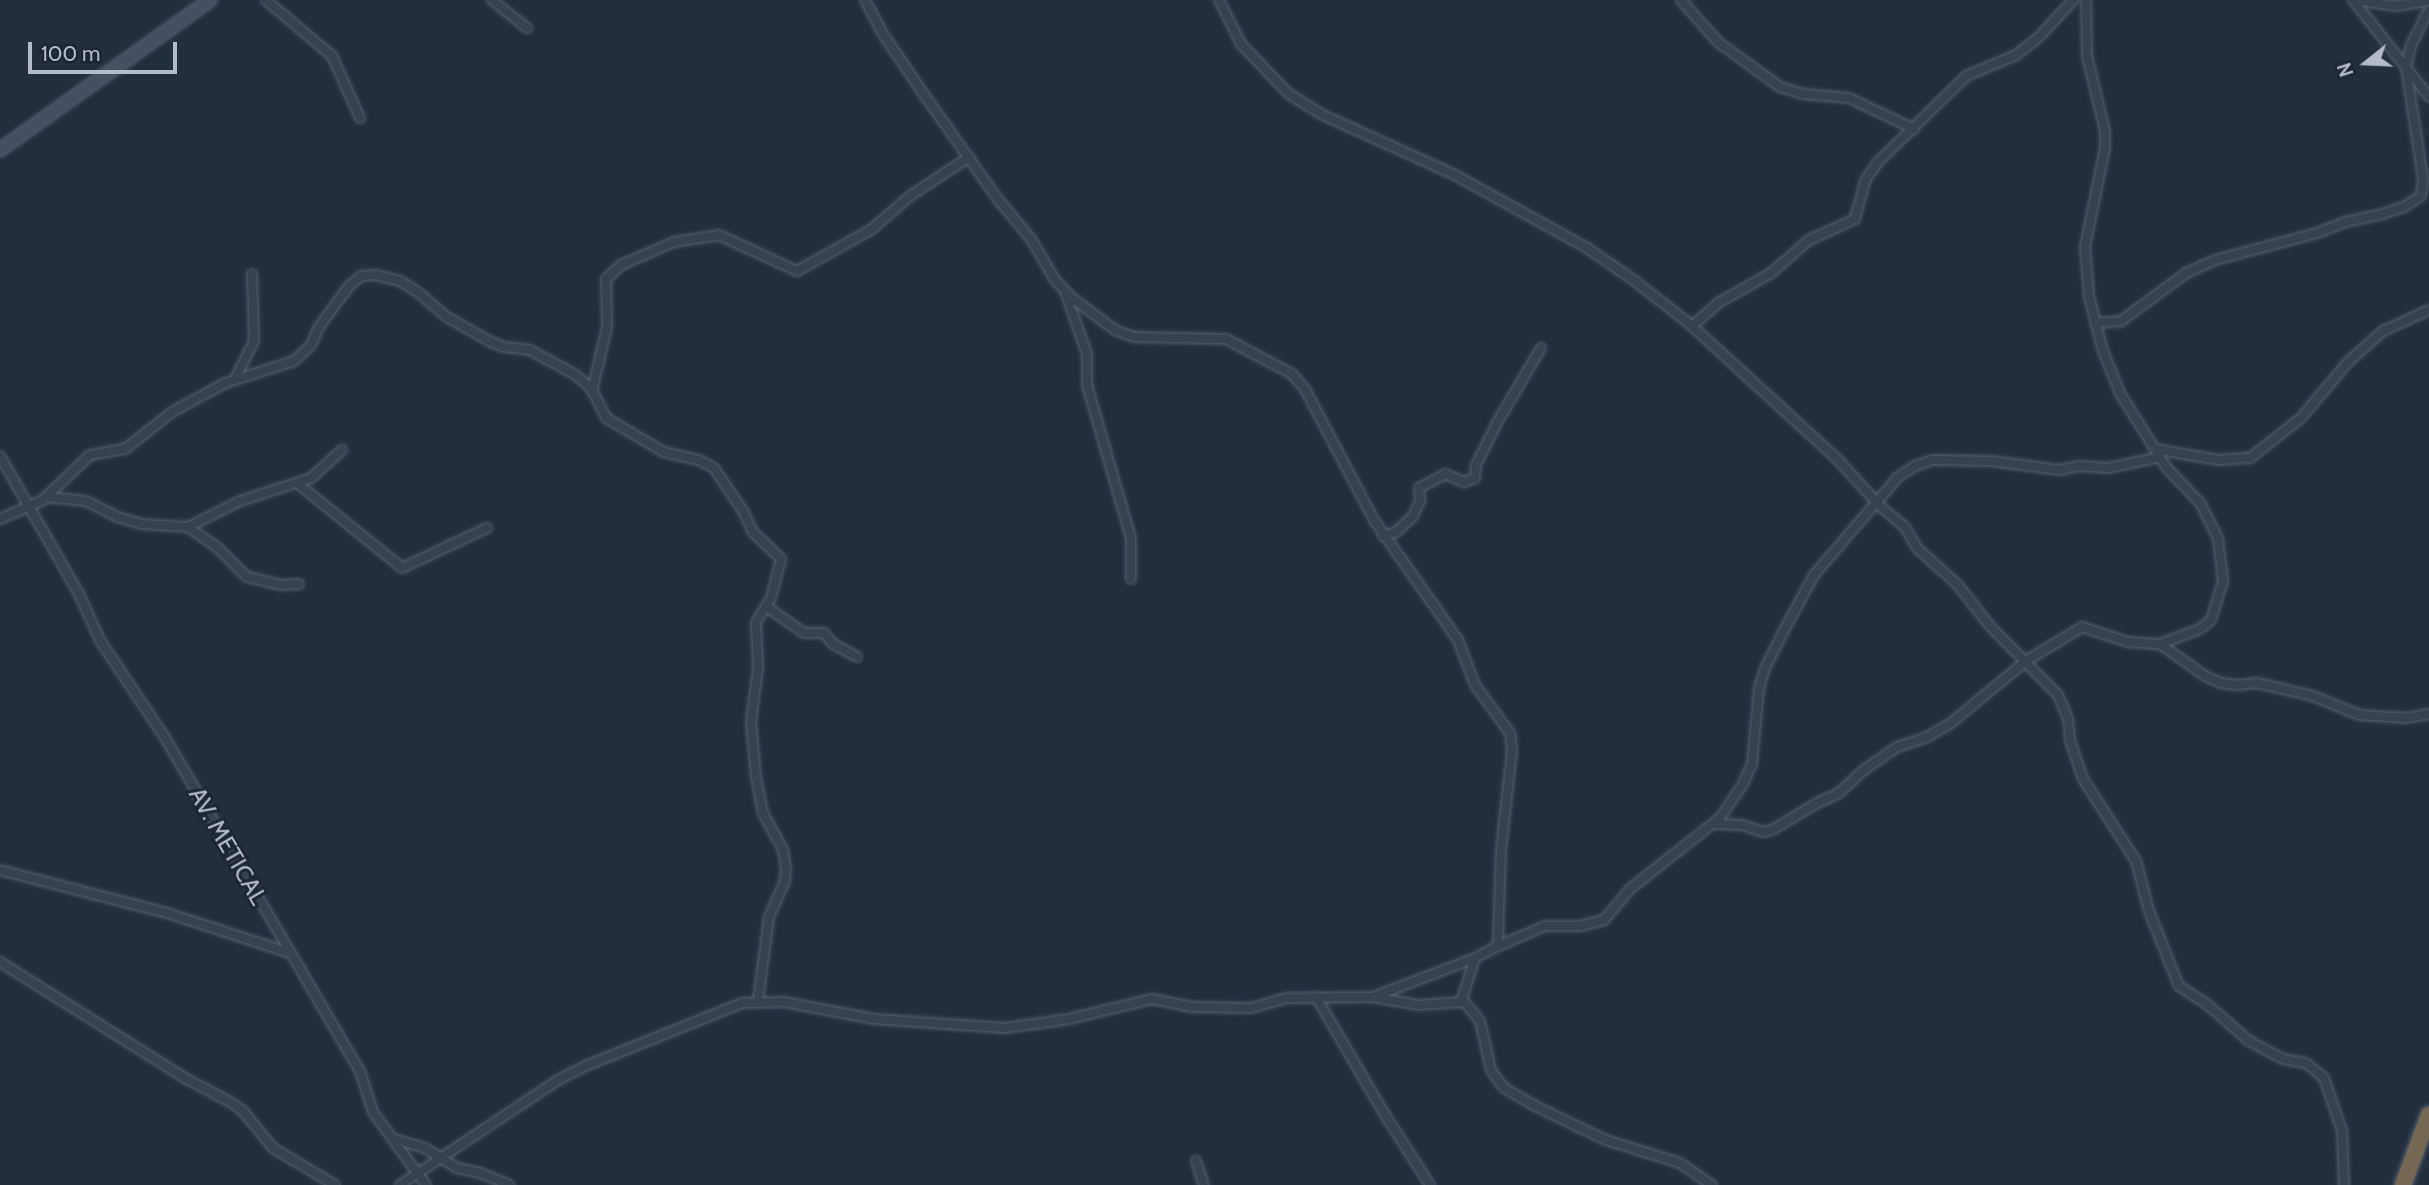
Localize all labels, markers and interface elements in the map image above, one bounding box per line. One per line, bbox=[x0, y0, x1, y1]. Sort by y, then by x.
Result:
scale bar bbox=[32, 28, 180, 72]
north arrow bbox=[2331, 28, 2401, 98]
text: 100 m bbox=[41, 41, 100, 66]
text: N bbox=[2333, 60, 2359, 80]
street label: AV. METICAL bbox=[183, 782, 273, 910]

